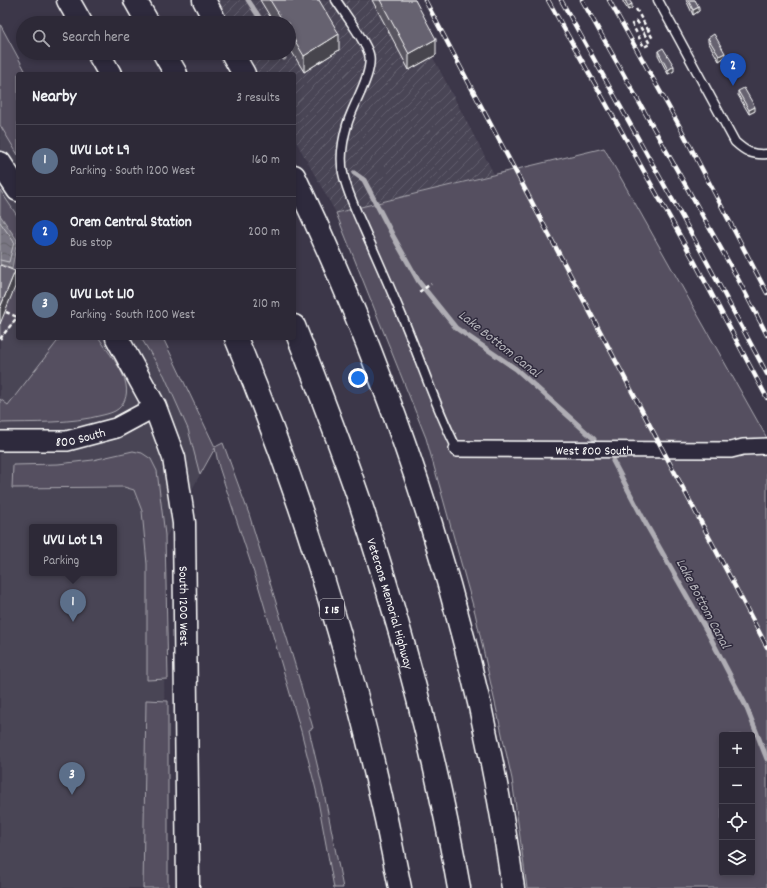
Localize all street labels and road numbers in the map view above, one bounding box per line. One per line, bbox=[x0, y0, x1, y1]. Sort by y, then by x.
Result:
street label: 800 South bbox=[56, 424, 108, 453]
street label: West 800 South bbox=[556, 442, 632, 462]
street label: Veterans Memorial Highway bbox=[360, 536, 417, 672]
street label: South 1200 West bbox=[172, 566, 192, 646]
road number: I 15 bbox=[320, 599, 344, 619]

